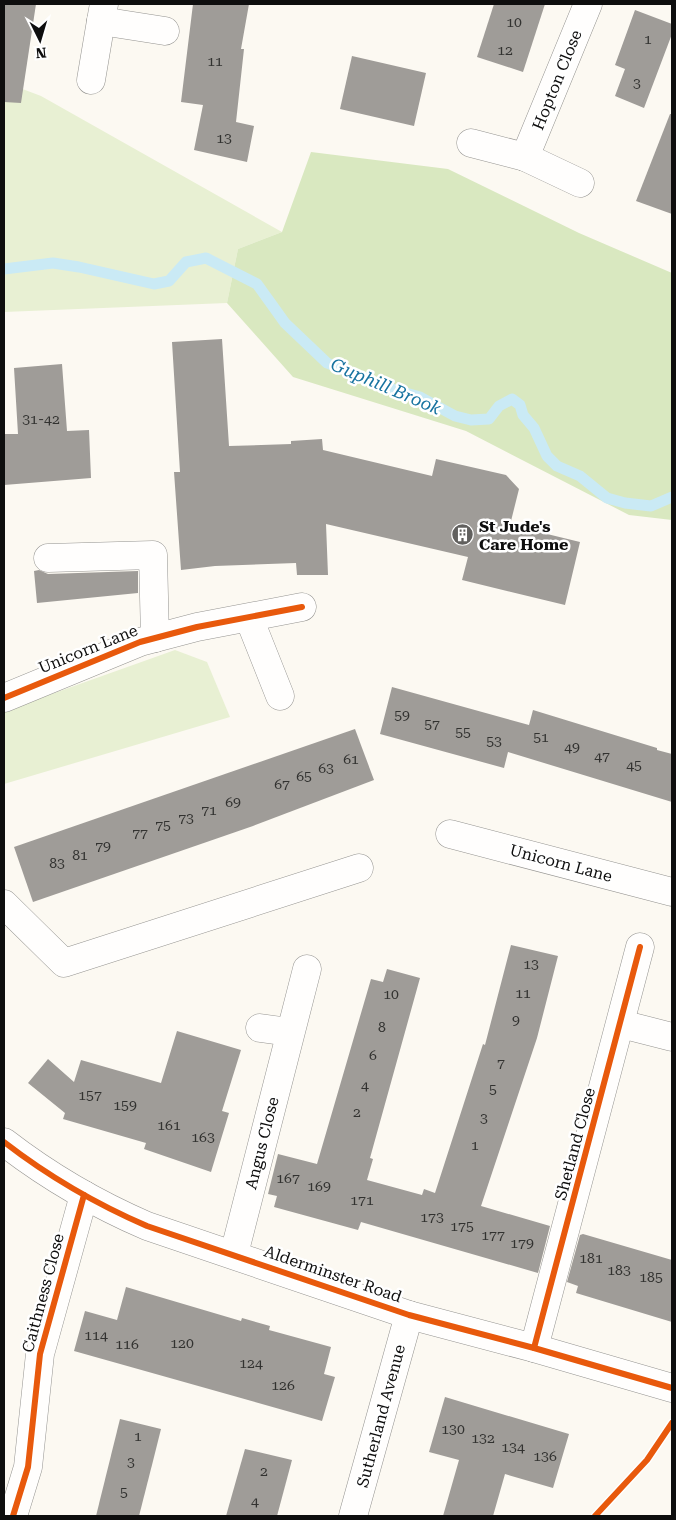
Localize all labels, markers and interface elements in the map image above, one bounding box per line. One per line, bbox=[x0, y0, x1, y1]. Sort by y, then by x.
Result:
house number: 10 bbox=[506, 14, 522, 30]
north arrow bbox=[15, 15, 65, 65]
street label: Hopton Close bbox=[528, 27, 586, 133]
house number: 1 bbox=[644, 31, 652, 47]
house number: 12 bbox=[497, 42, 513, 58]
text: N bbox=[35, 45, 47, 61]
house number: 11 bbox=[207, 53, 223, 69]
house number: 3 bbox=[633, 75, 641, 91]
house number: 13 bbox=[216, 130, 232, 146]
water label: Guphill Brook bbox=[328, 353, 445, 419]
house number: 31-42 bbox=[22, 411, 60, 427]
place label: St Jude's Care Home bbox=[479, 517, 568, 554]
building icon: St Jude's Care Home bbox=[451, 523, 475, 547]
street label: Unicorn Lane bbox=[36, 620, 141, 678]
house number: 59 bbox=[394, 707, 410, 723]
house number: 57 bbox=[424, 716, 440, 732]
house number: 55 bbox=[455, 724, 471, 740]
house number: 51 bbox=[533, 729, 549, 745]
house number: 53 bbox=[486, 733, 502, 749]
house number: 49 bbox=[564, 739, 580, 755]
house number: 47 bbox=[594, 748, 610, 764]
house number: 61 bbox=[343, 751, 359, 767]
house number: 45 bbox=[626, 757, 642, 773]
house number: 63 bbox=[318, 760, 334, 776]
house number: 65 bbox=[296, 768, 312, 784]
house number: 67 bbox=[274, 776, 290, 792]
house number: 69 bbox=[225, 794, 241, 810]
house number: 71 bbox=[201, 802, 217, 818]
house number: 73 bbox=[178, 810, 194, 826]
house number: 75 bbox=[155, 817, 171, 833]
house number: 77 bbox=[132, 825, 148, 841]
house number: 79 bbox=[95, 838, 111, 854]
street label: Unicorn Lane bbox=[508, 840, 615, 886]
house number: 81 bbox=[72, 847, 88, 863]
house number: 83 bbox=[49, 855, 65, 871]
house number: 13 bbox=[523, 956, 539, 972]
house number: 11 bbox=[515, 985, 531, 1001]
house number: 10 bbox=[383, 986, 399, 1002]
house number: 9 bbox=[512, 1012, 520, 1028]
house number: 8 bbox=[378, 1019, 386, 1035]
house number: 6 bbox=[369, 1047, 377, 1063]
house number: 7 bbox=[497, 1055, 505, 1071]
house number: 4 bbox=[361, 1077, 369, 1093]
house number: 5 bbox=[489, 1081, 497, 1097]
street label: Shetland Close bbox=[551, 1085, 599, 1202]
house number: 157 bbox=[78, 1087, 102, 1103]
street label: Angus Close bbox=[241, 1095, 283, 1191]
house number: 159 bbox=[113, 1097, 137, 1113]
house number: 2 bbox=[353, 1104, 361, 1120]
house number: 3 bbox=[480, 1110, 488, 1126]
house number: 161 bbox=[157, 1117, 181, 1133]
house number: 163 bbox=[191, 1129, 215, 1145]
house number: 1 bbox=[471, 1137, 479, 1153]
house number: 167 bbox=[276, 1170, 300, 1186]
house number: 169 bbox=[307, 1178, 331, 1194]
house number: 171 bbox=[350, 1192, 374, 1208]
house number: 173 bbox=[420, 1209, 444, 1225]
house number: 175 bbox=[450, 1218, 474, 1234]
house number: 177 bbox=[481, 1227, 505, 1243]
street label: Caithness Close bbox=[18, 1231, 68, 1355]
house number: 179 bbox=[510, 1235, 534, 1251]
street label: Alderminster Road bbox=[262, 1242, 404, 1306]
house number: 181 bbox=[579, 1250, 603, 1266]
house number: 183 bbox=[607, 1262, 631, 1278]
house number: 185 bbox=[639, 1269, 663, 1285]
house number: 114 bbox=[84, 1327, 108, 1343]
house number: 120 bbox=[170, 1335, 194, 1351]
house number: 116 bbox=[115, 1336, 139, 1352]
street label: Sutherland Avenue bbox=[353, 1342, 409, 1490]
house number: 124 bbox=[239, 1355, 263, 1371]
house number: 126 bbox=[271, 1377, 295, 1393]
house number: 130 bbox=[441, 1421, 465, 1437]
house number: 1 bbox=[134, 1428, 142, 1444]
house number: 132 bbox=[471, 1430, 495, 1446]
house number: 134 bbox=[501, 1439, 525, 1455]
house number: 136 bbox=[533, 1448, 557, 1464]
house number: 3 bbox=[127, 1454, 135, 1470]
house number: 2 bbox=[260, 1463, 268, 1479]
house number: 5 bbox=[120, 1484, 128, 1500]
house number: 4 bbox=[251, 1493, 259, 1509]

